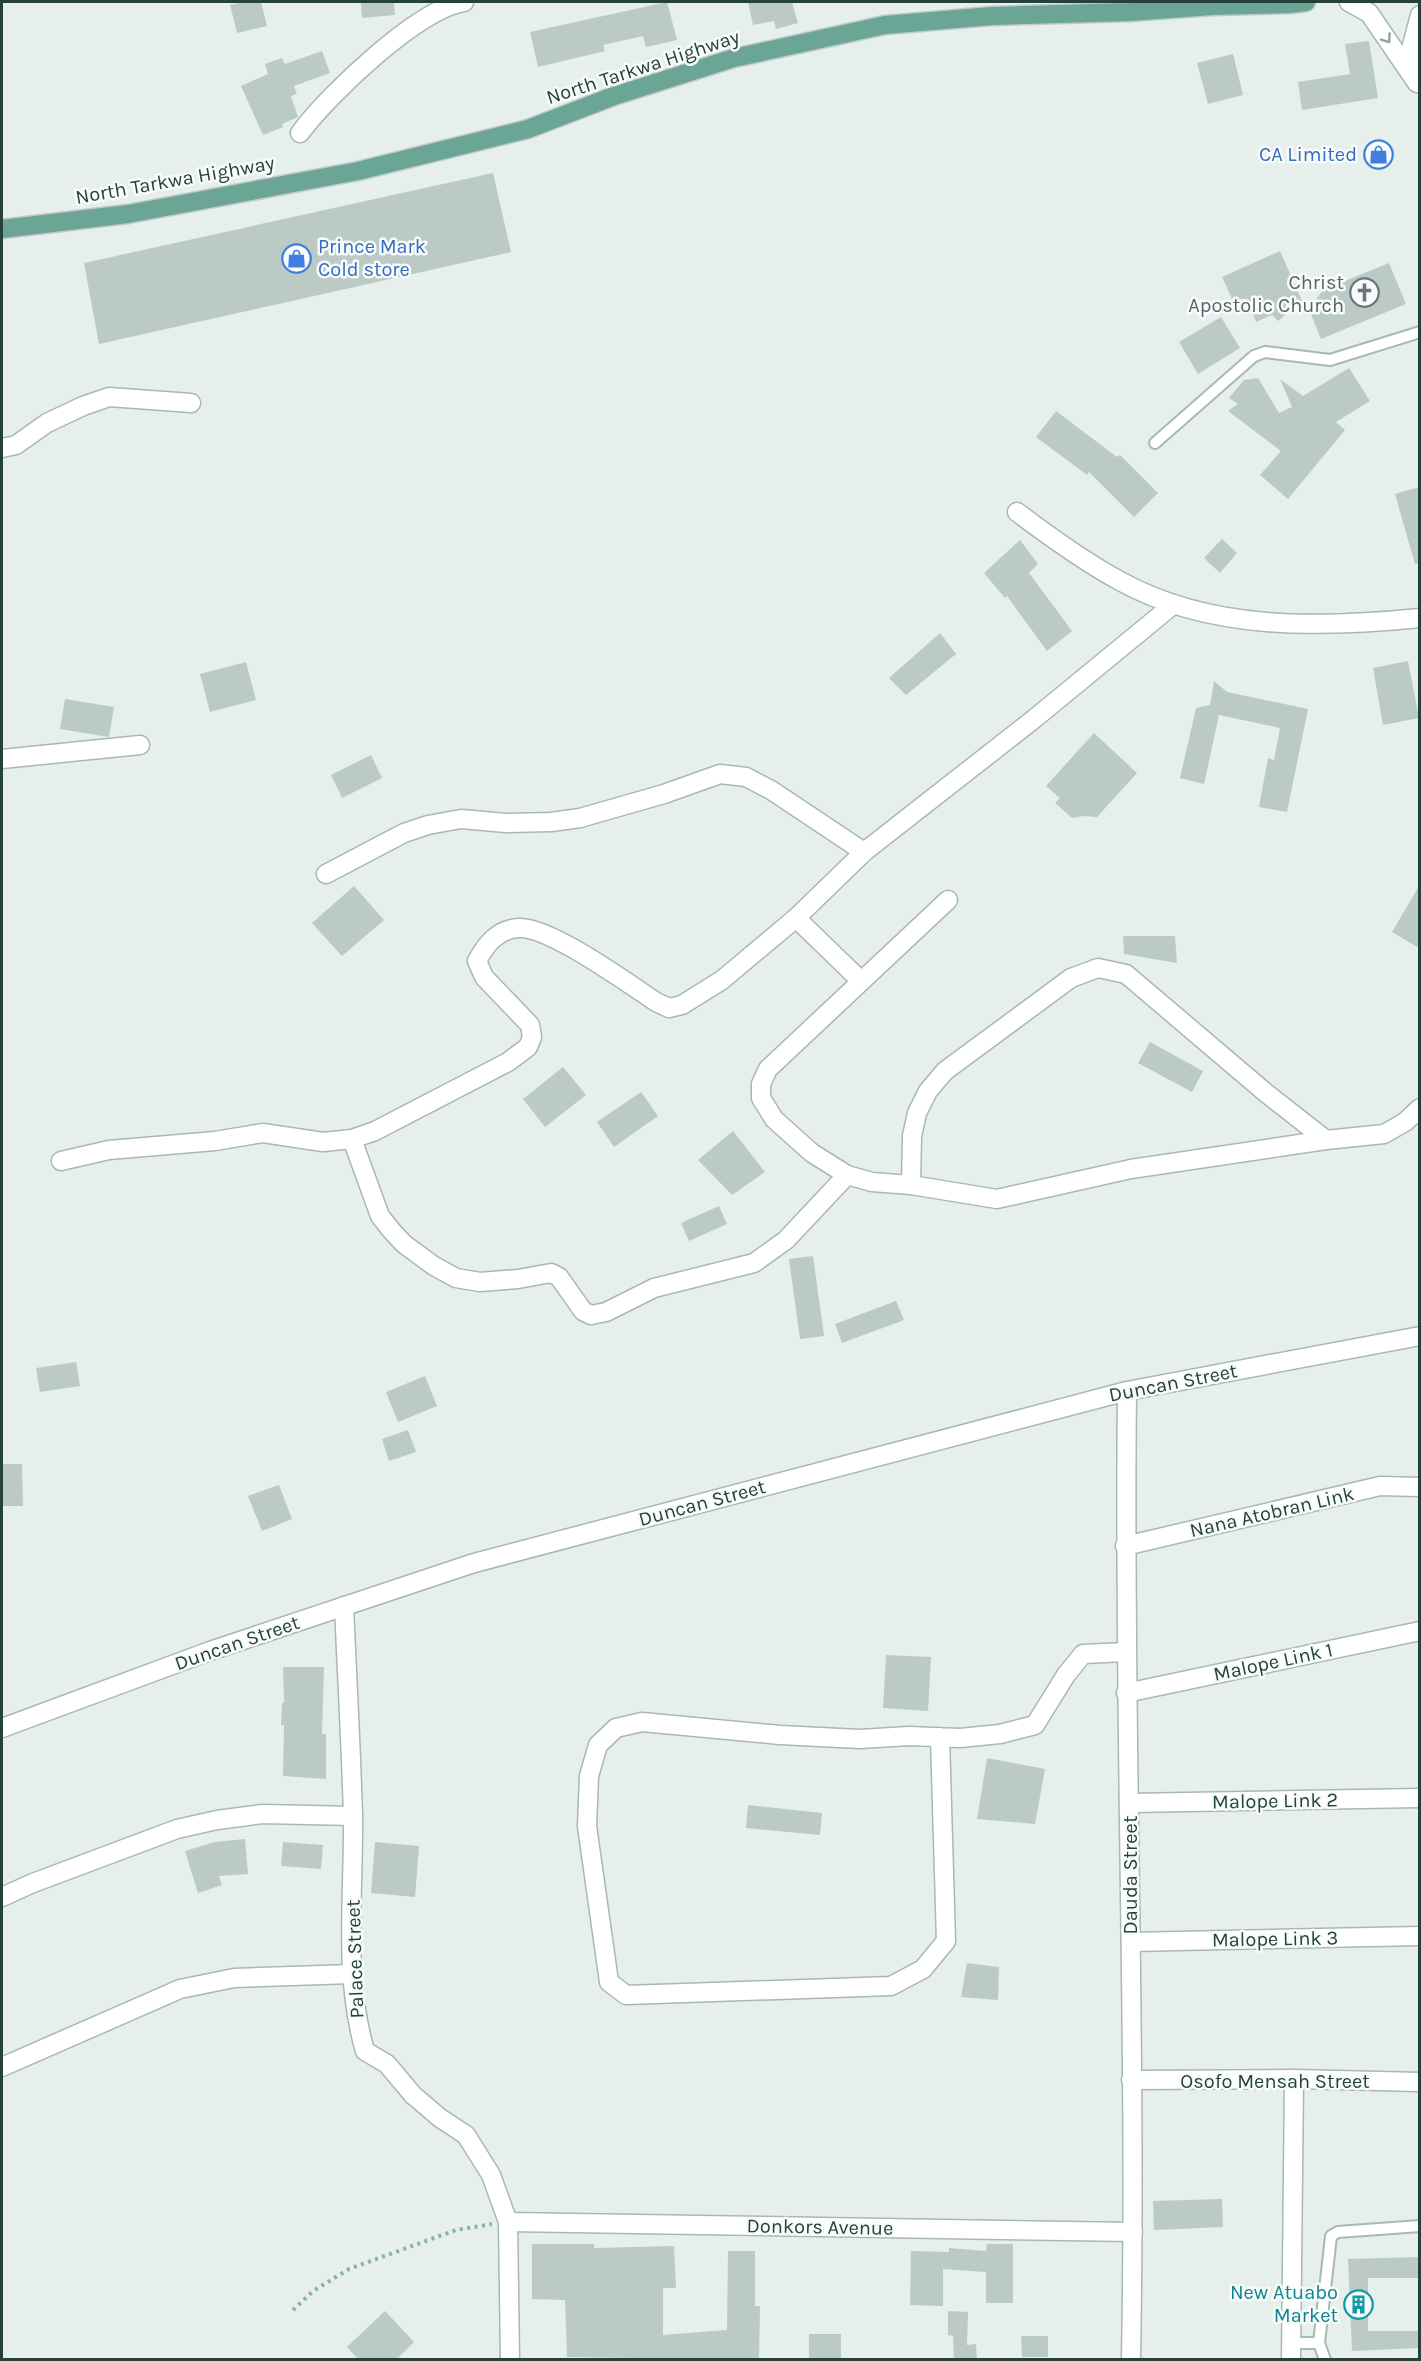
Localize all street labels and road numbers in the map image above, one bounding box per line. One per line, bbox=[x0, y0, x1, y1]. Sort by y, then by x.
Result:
street label: North Tarkwa Highway bbox=[544, 25, 742, 109]
street label: North Tarkwa Highway bbox=[74, 151, 276, 209]
street label: Duncan Street bbox=[1107, 1359, 1240, 1407]
street label: Duncan Street bbox=[636, 1475, 768, 1531]
street label: Nana Atobran Link bbox=[1188, 1482, 1356, 1542]
street label: Duncan Street bbox=[172, 1611, 303, 1675]
street label: Malope Link 1 bbox=[1211, 1638, 1335, 1686]
street label: Malope Link 2 bbox=[1212, 1788, 1338, 1814]
street label: Dauda Street bbox=[1119, 1815, 1142, 1934]
street label: Palace Street bbox=[341, 1899, 369, 2019]
street label: Malope Link 3 bbox=[1212, 1926, 1338, 1952]
street label: Osofo Mensah Street bbox=[1180, 2070, 1370, 2093]
street label: Donkors Avenue bbox=[746, 2214, 894, 2240]

